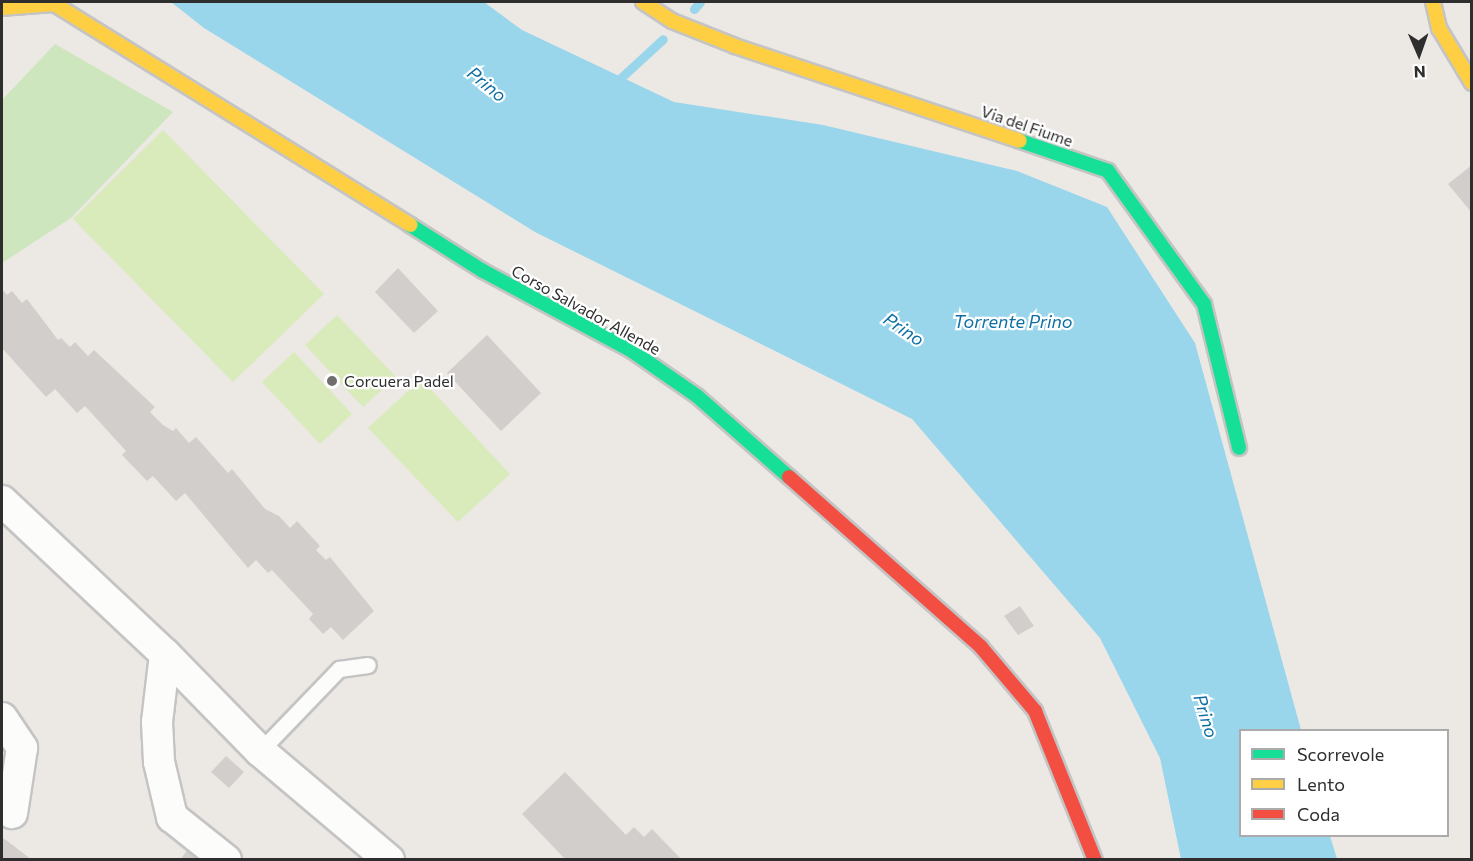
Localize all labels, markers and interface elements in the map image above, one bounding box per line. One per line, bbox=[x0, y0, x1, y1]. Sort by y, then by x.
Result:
north arrow bbox=[1389, 24, 1449, 84]
water label: Prino bbox=[463, 62, 511, 106]
text: N bbox=[1413, 63, 1426, 82]
street label: Via del Fiume bbox=[979, 101, 1075, 151]
street label: Corso Salvador Allende bbox=[508, 261, 664, 359]
water label: Prino bbox=[880, 308, 928, 350]
water label: Torrente Prino bbox=[953, 310, 1073, 332]
place label: Corcuera Padel bbox=[344, 371, 454, 391]
marker: Corcuera Padel bbox=[325, 374, 339, 388]
water label: Prino bbox=[1189, 692, 1223, 740]
legend bbox=[1239, 729, 1449, 837]
text: Scorrevole bbox=[1297, 743, 1384, 765]
text: Lento bbox=[1297, 773, 1345, 795]
text: Coda bbox=[1297, 803, 1340, 825]

